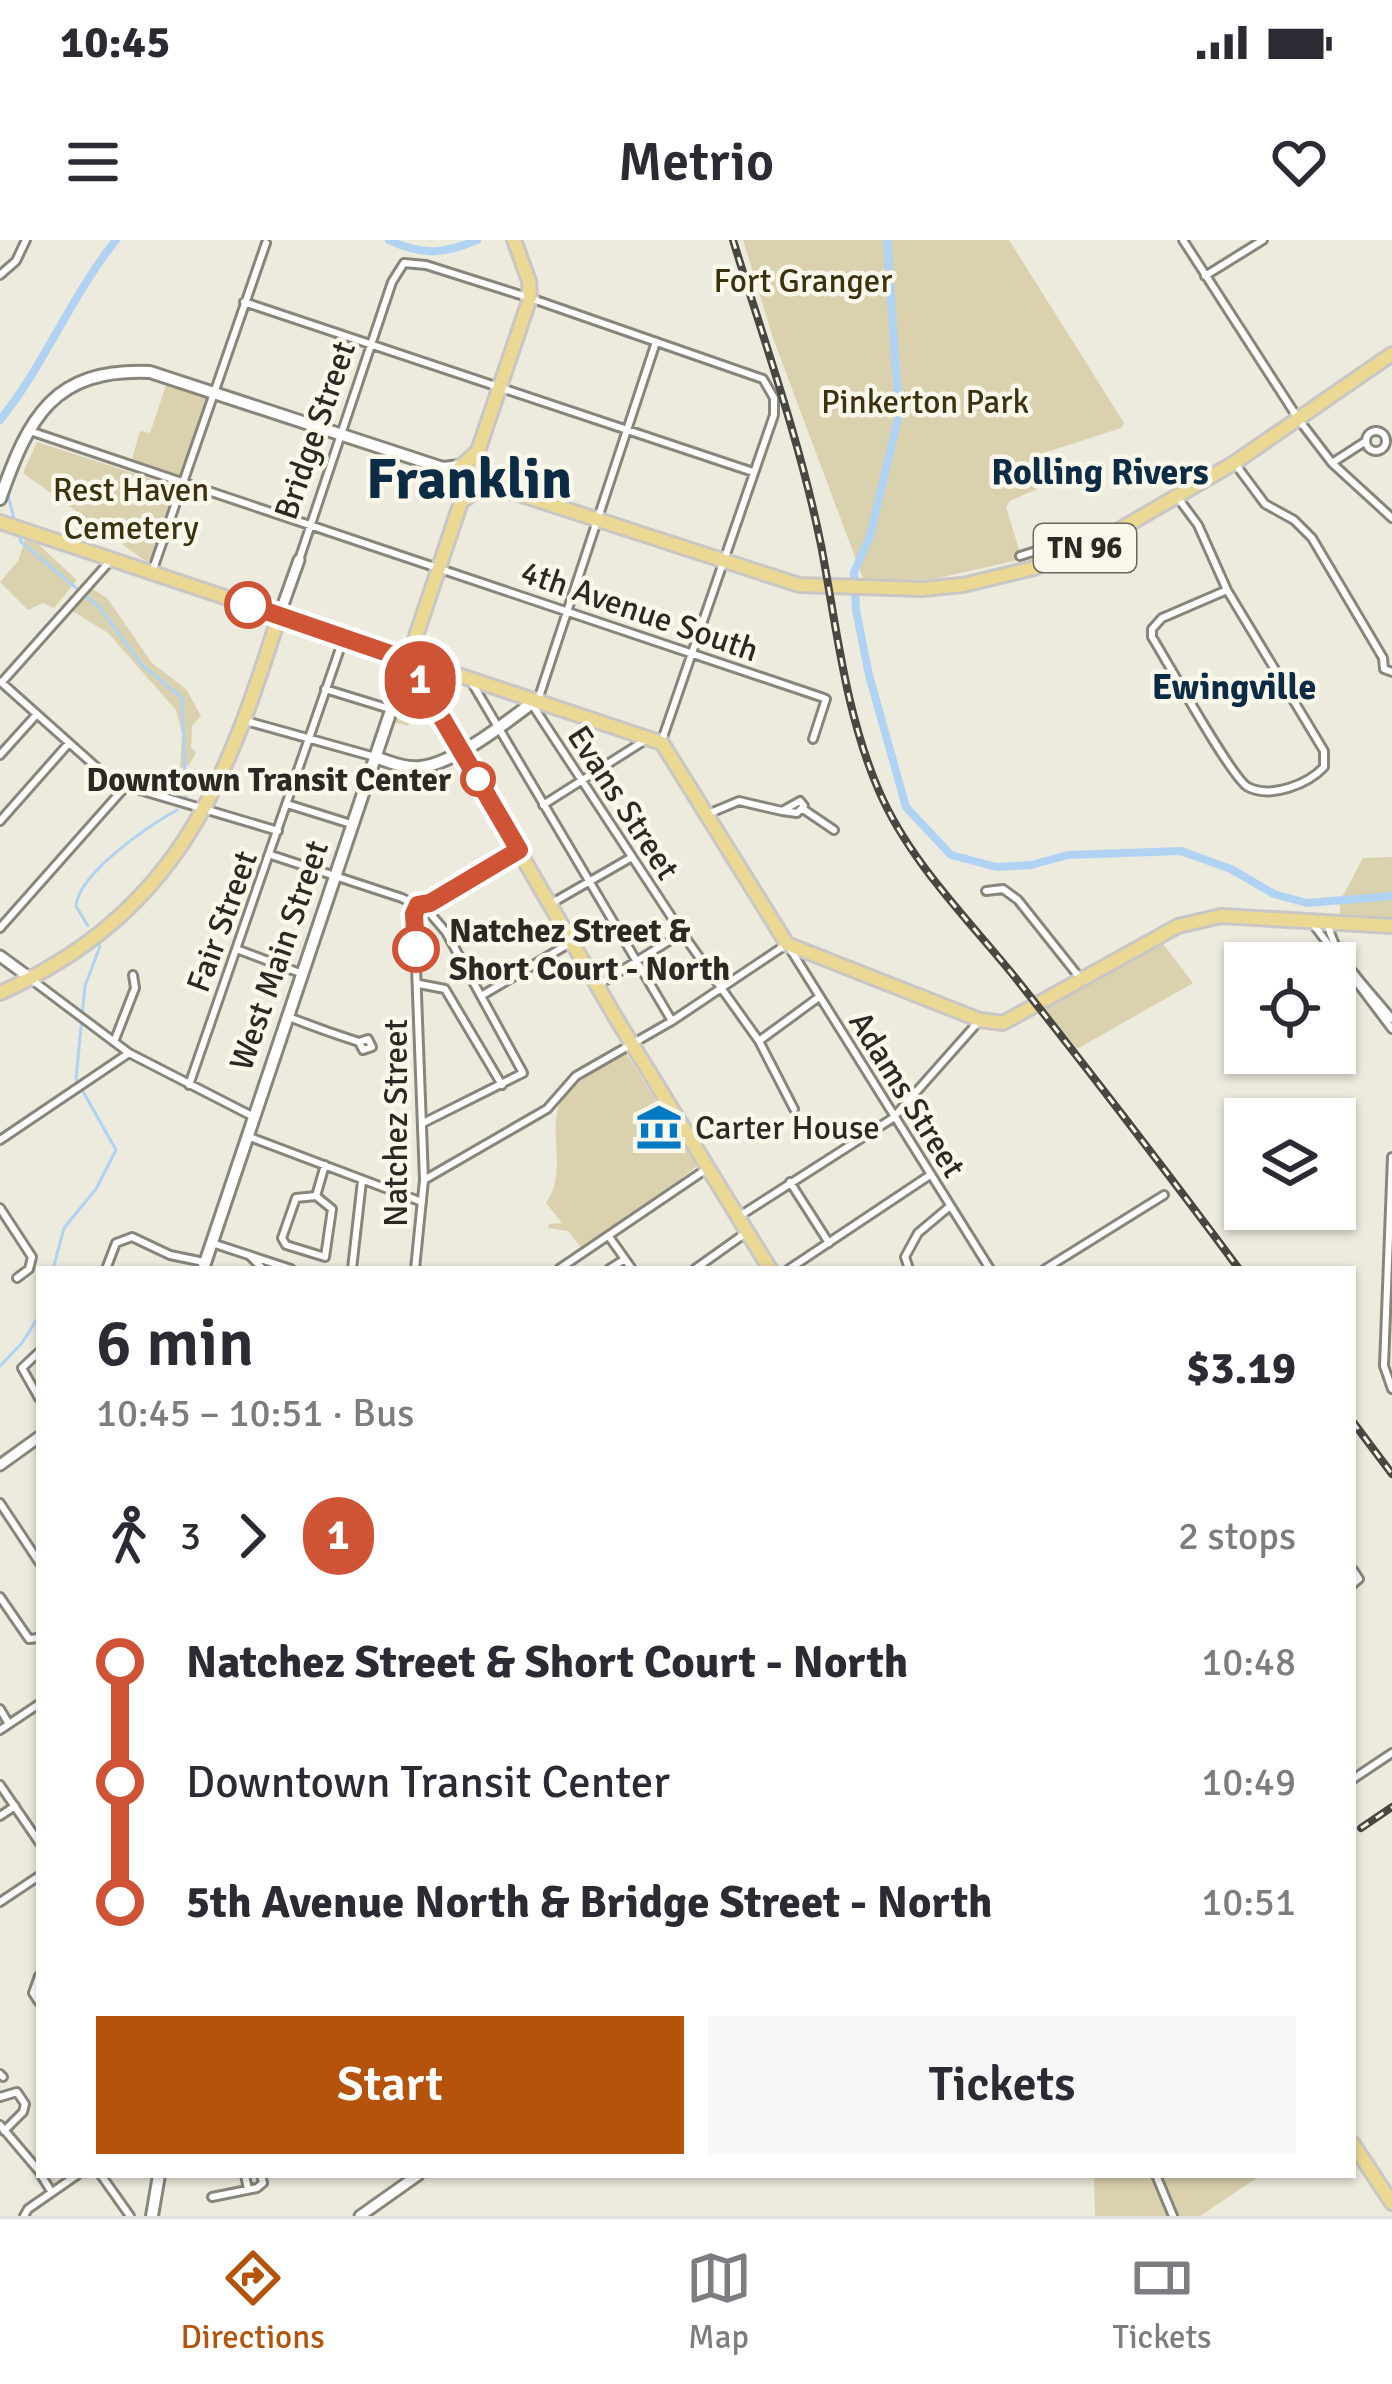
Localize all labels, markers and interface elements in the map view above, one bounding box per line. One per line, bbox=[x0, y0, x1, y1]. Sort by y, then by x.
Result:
text: 10:45 bbox=[60, 15, 170, 70]
icon: menu bbox=[60, 129, 126, 195]
text: Metrio bbox=[618, 129, 774, 196]
icon: heart bbox=[1266, 129, 1332, 195]
park label: Fort Granger bbox=[713, 261, 893, 302]
street label: Bridge Street bbox=[266, 336, 365, 525]
park label: Pinkerton Park bbox=[821, 382, 1029, 423]
district label: Franklin bbox=[366, 444, 572, 515]
district label: Rolling Rivers bbox=[991, 450, 1209, 495]
park label: Rest Haven Cemetery bbox=[53, 470, 209, 549]
road number: TN 96 bbox=[1034, 524, 1136, 572]
street label: 4th Avenue South bbox=[516, 552, 764, 671]
unlabelled marker bbox=[226, 583, 270, 627]
line badge: 1 bbox=[381, 641, 459, 719]
text: 1 bbox=[409, 654, 431, 705]
district label: Ewingville bbox=[1152, 665, 1316, 710]
street label: Evans Street bbox=[558, 718, 688, 888]
place label: Downtown Transit Center bbox=[86, 760, 452, 801]
marker: Downtown Transit Center bbox=[462, 763, 494, 795]
street label: West Main Street bbox=[221, 835, 338, 1076]
street label: Fair Street bbox=[178, 845, 267, 998]
place label: Natchez Street & Short Court - North bbox=[449, 911, 730, 990]
marker: Natchez Street & Short Court - North bbox=[394, 927, 438, 971]
map controls bbox=[1224, 942, 1356, 1230]
button: locate bbox=[1224, 942, 1356, 1074]
street label: Adams Street bbox=[839, 1004, 974, 1185]
street label: Natchez Street bbox=[376, 1019, 417, 1227]
button: layers bbox=[1224, 1098, 1356, 1230]
museum icon: Carter House bbox=[634, 1102, 684, 1152]
place label: Carter House bbox=[695, 1108, 880, 1149]
text: 6 min bbox=[96, 1303, 254, 1384]
text: $3.19 bbox=[1186, 1341, 1296, 1396]
text: 10:45 – 10:51 · Bus bbox=[96, 1389, 414, 1437]
icon: walk bbox=[96, 1503, 162, 1569]
icon: forward bbox=[219, 1503, 285, 1569]
text: 1 bbox=[327, 1510, 350, 1561]
text: 3 bbox=[180, 1512, 201, 1560]
text: 2 stops bbox=[1178, 1512, 1296, 1560]
text: Natchez Street & Short Court - North bbox=[186, 1635, 908, 1690]
text: 10:48 bbox=[1201, 1638, 1296, 1686]
text: Downtown Transit Center bbox=[186, 1755, 670, 1810]
text: 10:49 bbox=[1201, 1758, 1296, 1806]
text: 5th Avenue North & Bridge Street - North bbox=[186, 1875, 992, 1930]
text: 10:51 bbox=[1201, 1878, 1296, 1926]
button: Start bbox=[96, 2016, 684, 2154]
button: Tickets bbox=[708, 2016, 1296, 2154]
tab: Directions bbox=[180, 2245, 325, 2358]
tab: Map bbox=[686, 2245, 752, 2358]
tab: Tickets bbox=[1112, 2245, 1212, 2358]

